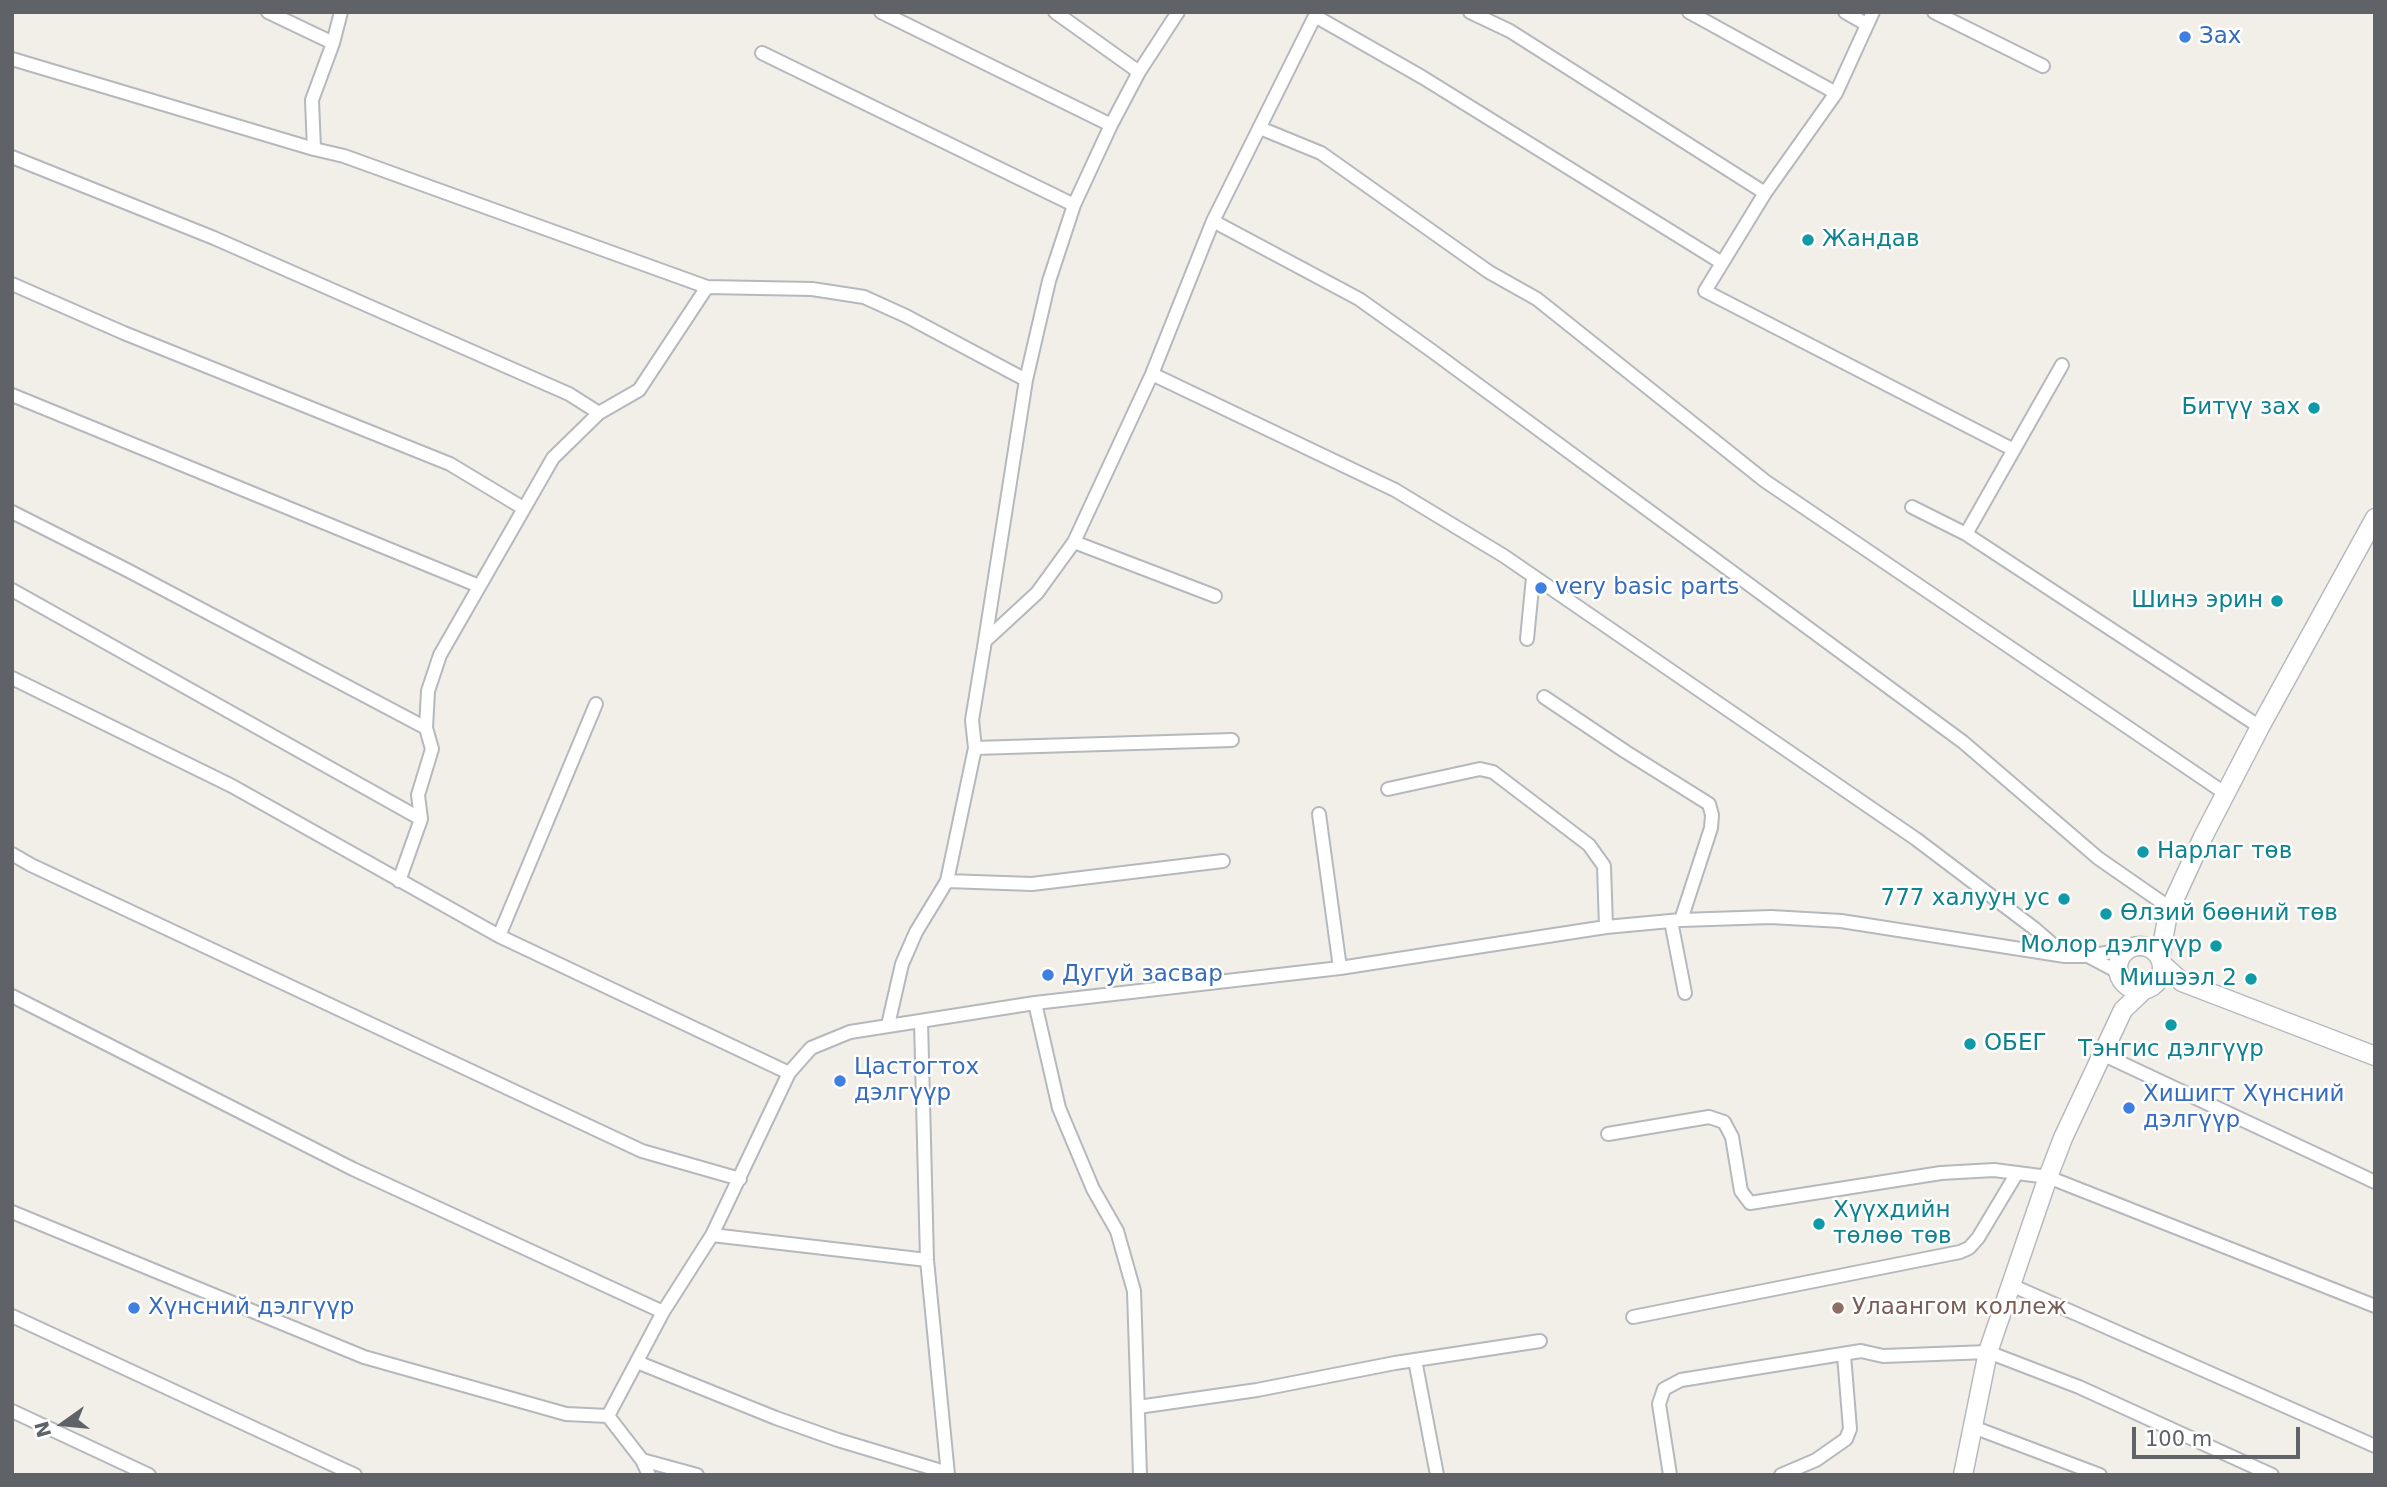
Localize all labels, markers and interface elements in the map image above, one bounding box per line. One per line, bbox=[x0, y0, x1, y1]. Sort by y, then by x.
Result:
place label: Зах bbox=[2199, 23, 2241, 51]
marker: Зах bbox=[2177, 29, 2193, 45]
place label: Жандав bbox=[1822, 226, 1919, 254]
marker: Жандав bbox=[1800, 232, 1816, 248]
place label: Битүү зах bbox=[2181, 394, 2300, 422]
marker: Битүү зах bbox=[2306, 400, 2322, 416]
place label: very basic parts bbox=[1555, 574, 1739, 602]
marker: very basic parts bbox=[1533, 580, 1549, 596]
place label: Шинэ эрин bbox=[2131, 587, 2263, 615]
marker: Шинэ эрин bbox=[2269, 593, 2285, 609]
place label: Нарлаг төв bbox=[2157, 838, 2292, 866]
marker: Нарлаг төв bbox=[2135, 844, 2151, 860]
place label: 777 халуун ус bbox=[1881, 885, 2050, 913]
marker: 777 халуун ус bbox=[2056, 891, 2072, 907]
place label: Өлзий бөөний төв bbox=[2120, 900, 2338, 928]
marker: Өлзий бөөний төв bbox=[2098, 906, 2114, 922]
place label: Молор дэлгүүр bbox=[2020, 932, 2202, 960]
marker: Молор дэлгүүр bbox=[2208, 938, 2224, 954]
place label: Дугуй засвар bbox=[1062, 961, 1223, 989]
place label: Мишээл 2 bbox=[2119, 965, 2237, 993]
marker: Дугуй засвар bbox=[1040, 967, 1056, 983]
marker: Мишээл 2 bbox=[2243, 971, 2259, 987]
marker: Тэнгис дэлгүүр bbox=[2163, 1017, 2179, 1033]
place label: ОБЕГ bbox=[1984, 1030, 2046, 1058]
marker: ОБЕГ bbox=[1962, 1036, 1978, 1052]
place label: Тэнгис дэлгүүр bbox=[2078, 1036, 2264, 1064]
place label: Цастогтох дэлгүүр bbox=[854, 1054, 979, 1108]
marker: Цастогтох дэлгүүр bbox=[832, 1073, 848, 1089]
place label: Хишигт Хүнсний дэлгүүр bbox=[2143, 1081, 2344, 1135]
marker: Хишигт Хүнсний дэлгүүр bbox=[2121, 1100, 2137, 1116]
place label: Хүүхдийн төлөө төв bbox=[1833, 1197, 1952, 1251]
marker: Хүүхдийн төлөө төв bbox=[1811, 1216, 1827, 1232]
place label: Хүнсний дэлгүүр bbox=[148, 1294, 354, 1322]
place label: Улаангом коллеж bbox=[1852, 1294, 2067, 1322]
marker: Хүнсний дэлгүүр bbox=[126, 1300, 142, 1316]
marker: Улаангом коллеж bbox=[1830, 1300, 1846, 1316]
north arrow bbox=[28, 1389, 98, 1459]
scale bar bbox=[2135, 1414, 2303, 1458]
text: N bbox=[30, 1419, 55, 1440]
text: 100 m bbox=[2145, 1427, 2212, 1451]

